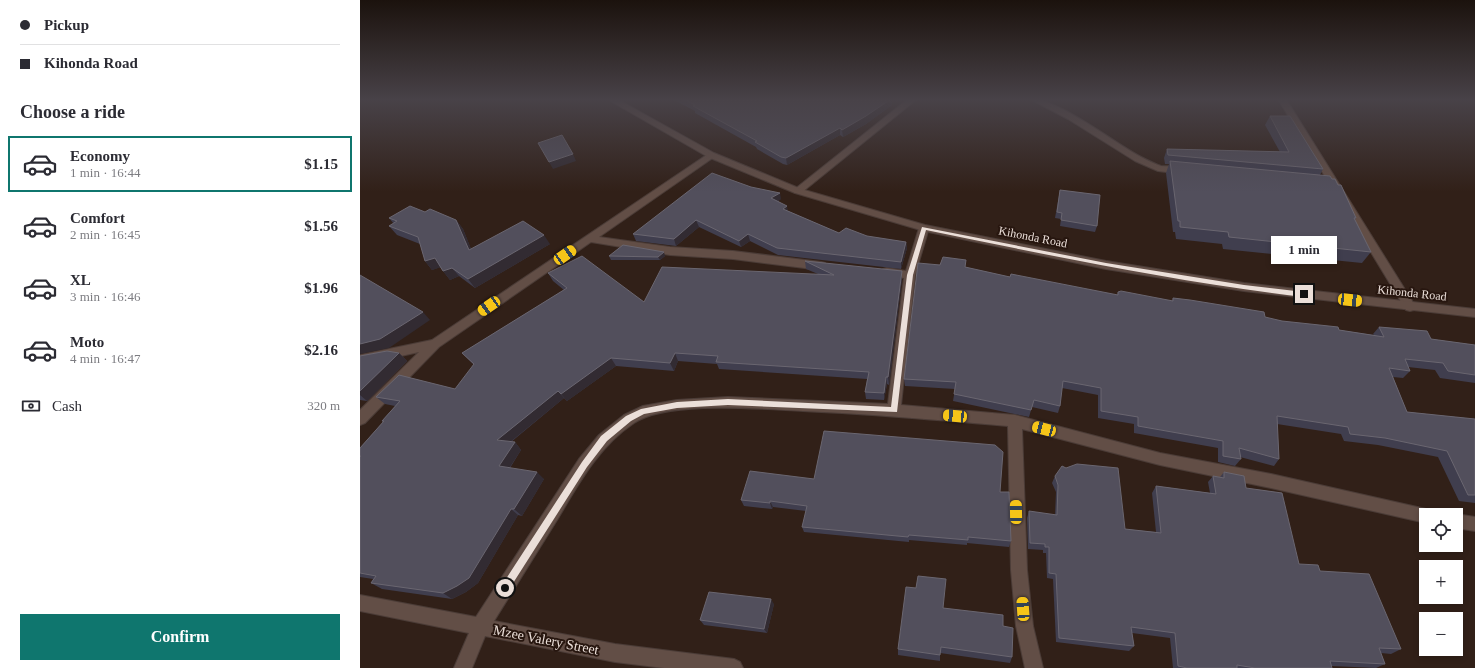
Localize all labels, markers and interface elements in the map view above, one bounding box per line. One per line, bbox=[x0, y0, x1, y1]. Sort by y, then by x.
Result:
text: Pickup bbox=[44, 17, 89, 33]
text: Kihonda Road bbox=[44, 55, 138, 71]
text: Choose a ride bbox=[20, 102, 125, 122]
icon: car bbox=[22, 146, 58, 182]
text: Economy bbox=[70, 148, 130, 164]
text: $1.15 bbox=[304, 156, 338, 172]
text: 1 min · 16:44 bbox=[70, 165, 140, 180]
icon: car bbox=[22, 208, 58, 244]
text: Comfort bbox=[70, 210, 125, 226]
text: $1.56 bbox=[304, 218, 338, 234]
street label: Kihonda Road bbox=[997, 223, 1069, 251]
text: 2 min · 16:45 bbox=[70, 227, 140, 242]
callout: 1 min bbox=[1271, 236, 1337, 264]
text: 1 min bbox=[1288, 242, 1320, 257]
car bbox=[552, 243, 578, 267]
icon: car bbox=[22, 270, 58, 306]
text: XL bbox=[70, 272, 91, 288]
text: $1.96 bbox=[304, 280, 338, 296]
street label: Kihonda Road bbox=[1377, 282, 1447, 304]
route end bbox=[1295, 285, 1313, 303]
text: 3 min · 16:46 bbox=[70, 289, 140, 304]
car bbox=[1337, 293, 1363, 307]
car bbox=[476, 294, 502, 318]
icon: car bbox=[22, 332, 58, 368]
text: Moto bbox=[70, 334, 104, 350]
text: $2.16 bbox=[304, 342, 338, 358]
text: 4 min · 16:47 bbox=[70, 351, 140, 366]
icon: cash bbox=[20, 395, 42, 417]
text: Cash bbox=[52, 398, 82, 414]
text: 320 m bbox=[307, 398, 340, 413]
car bbox=[943, 409, 967, 423]
car bbox=[1031, 420, 1057, 438]
car bbox=[1010, 500, 1022, 524]
map controls bbox=[1419, 508, 1463, 656]
button: locate bbox=[1419, 508, 1463, 552]
button: + bbox=[1419, 560, 1463, 604]
route start bbox=[496, 579, 514, 597]
car bbox=[1016, 597, 1030, 621]
button: − bbox=[1419, 612, 1463, 656]
button: Confirm bbox=[20, 614, 340, 660]
street label: Mzee Valery Street bbox=[492, 622, 600, 658]

